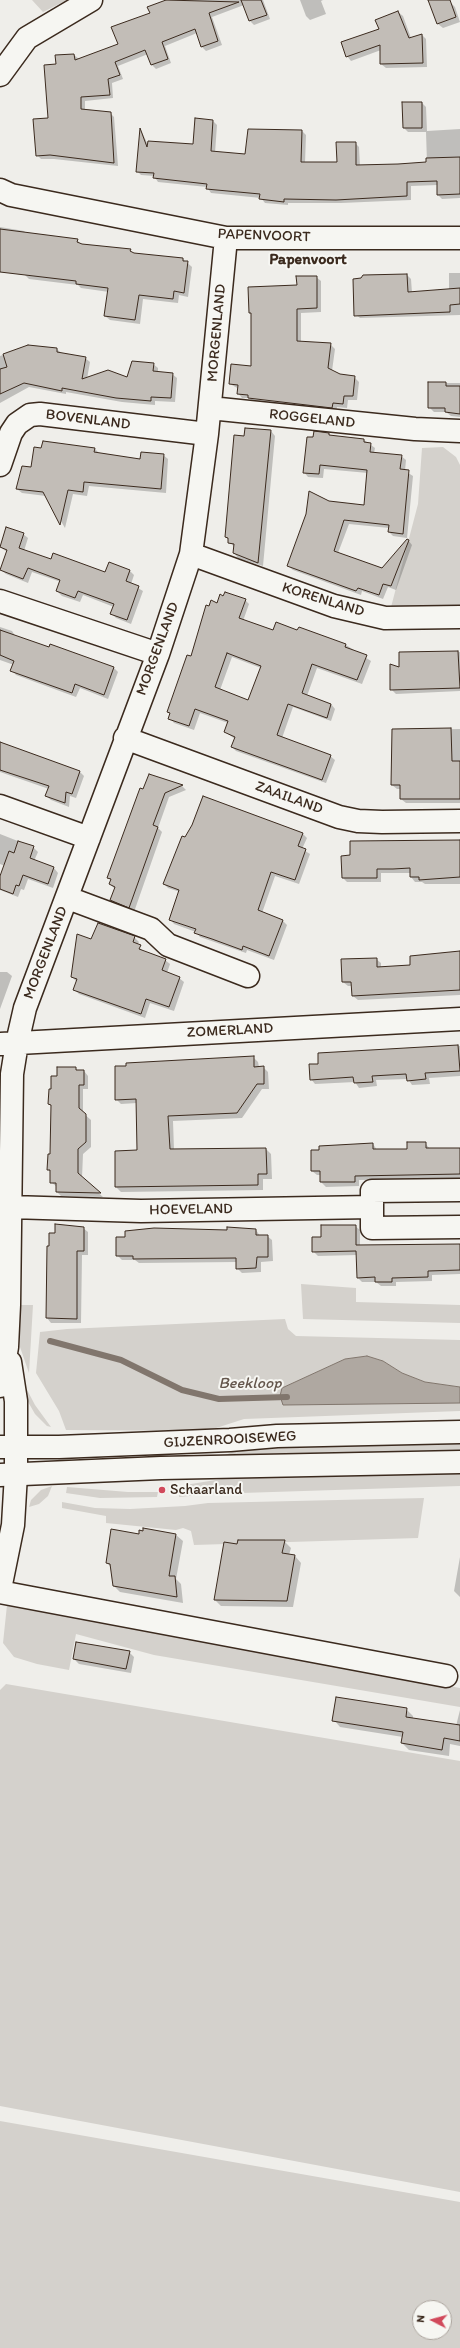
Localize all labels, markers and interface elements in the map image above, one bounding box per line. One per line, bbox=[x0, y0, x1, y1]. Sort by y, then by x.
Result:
street label: PAPENVOORT bbox=[217, 225, 311, 247]
district label: Papenvoort bbox=[269, 250, 347, 270]
street label: MORGENLAND bbox=[204, 283, 230, 383]
street label: BOVENLAND bbox=[45, 406, 131, 434]
street label: ROGGELAND bbox=[268, 406, 356, 432]
street label: KORENLAND bbox=[280, 579, 366, 621]
street label: MORGENLAND bbox=[133, 600, 183, 698]
street label: ZAAILAND bbox=[253, 777, 325, 819]
street label: MORGENLAND bbox=[20, 904, 72, 1002]
street label: ZOMERLAND bbox=[186, 1020, 274, 1042]
street label: HOEVELAND bbox=[149, 1200, 233, 1220]
water label: Beekloop bbox=[218, 1374, 282, 1394]
street label: GIJZENROOISEWEG bbox=[163, 1428, 297, 1452]
place label: Schaarland bbox=[170, 1481, 242, 1499]
marker: Schaarland bbox=[157, 1485, 167, 1495]
north arrow bbox=[412, 2300, 452, 2340]
text: N bbox=[414, 2314, 427, 2323]

